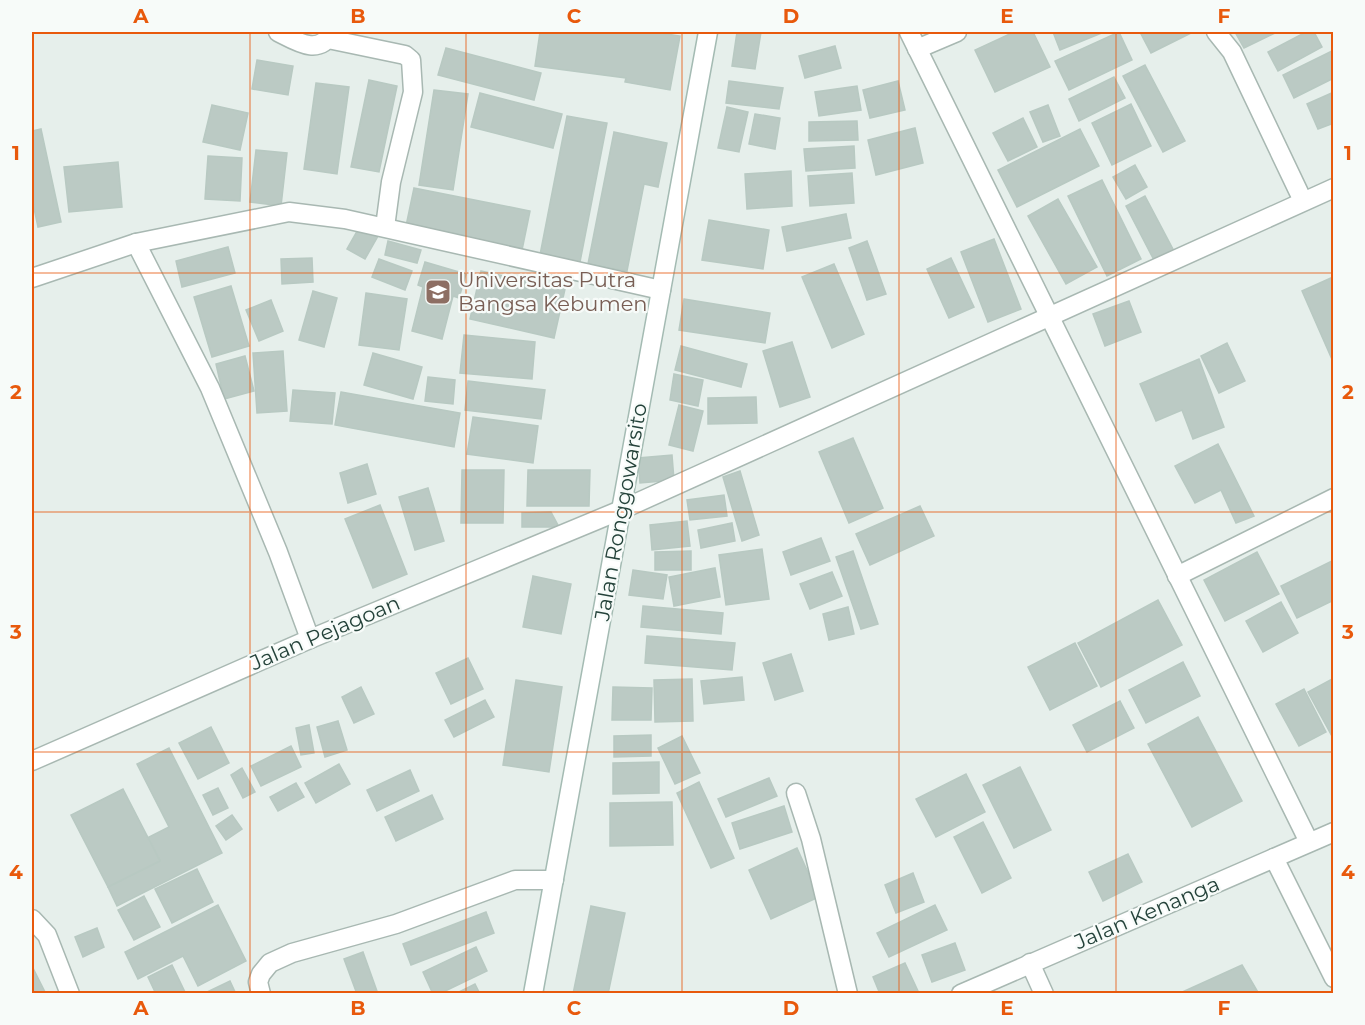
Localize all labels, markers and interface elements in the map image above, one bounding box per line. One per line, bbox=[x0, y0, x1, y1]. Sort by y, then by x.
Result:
text: A bbox=[132, 4, 149, 28]
text: B bbox=[350, 4, 366, 28]
text: C bbox=[567, 4, 582, 28]
text: D bbox=[783, 4, 799, 28]
text: E bbox=[1000, 4, 1014, 28]
text: F bbox=[1218, 4, 1231, 28]
text: 1 bbox=[12, 141, 20, 165]
text: 1 bbox=[1344, 141, 1352, 165]
place label: Universitas Putra Bangsa Kebumen bbox=[458, 267, 648, 316]
school or university icon: Universitas Putra Bangsa Kebumen bbox=[423, 277, 453, 307]
text: 2 bbox=[10, 380, 22, 404]
text: 2 bbox=[1342, 380, 1354, 404]
street label: Jalan Ronggowarsito bbox=[589, 401, 652, 624]
street label: Jalan Pejagoan bbox=[245, 590, 403, 676]
text: 3 bbox=[9, 620, 22, 644]
text: 3 bbox=[1341, 620, 1354, 644]
text: 4 bbox=[9, 860, 23, 884]
text: 4 bbox=[1341, 860, 1355, 884]
street label: Jalan Kenanga bbox=[1070, 871, 1223, 955]
text: A bbox=[132, 996, 149, 1020]
text: B bbox=[350, 996, 366, 1020]
text: C bbox=[567, 996, 582, 1020]
text: D bbox=[783, 996, 799, 1020]
text: E bbox=[1000, 996, 1014, 1020]
text: F bbox=[1218, 996, 1231, 1020]

